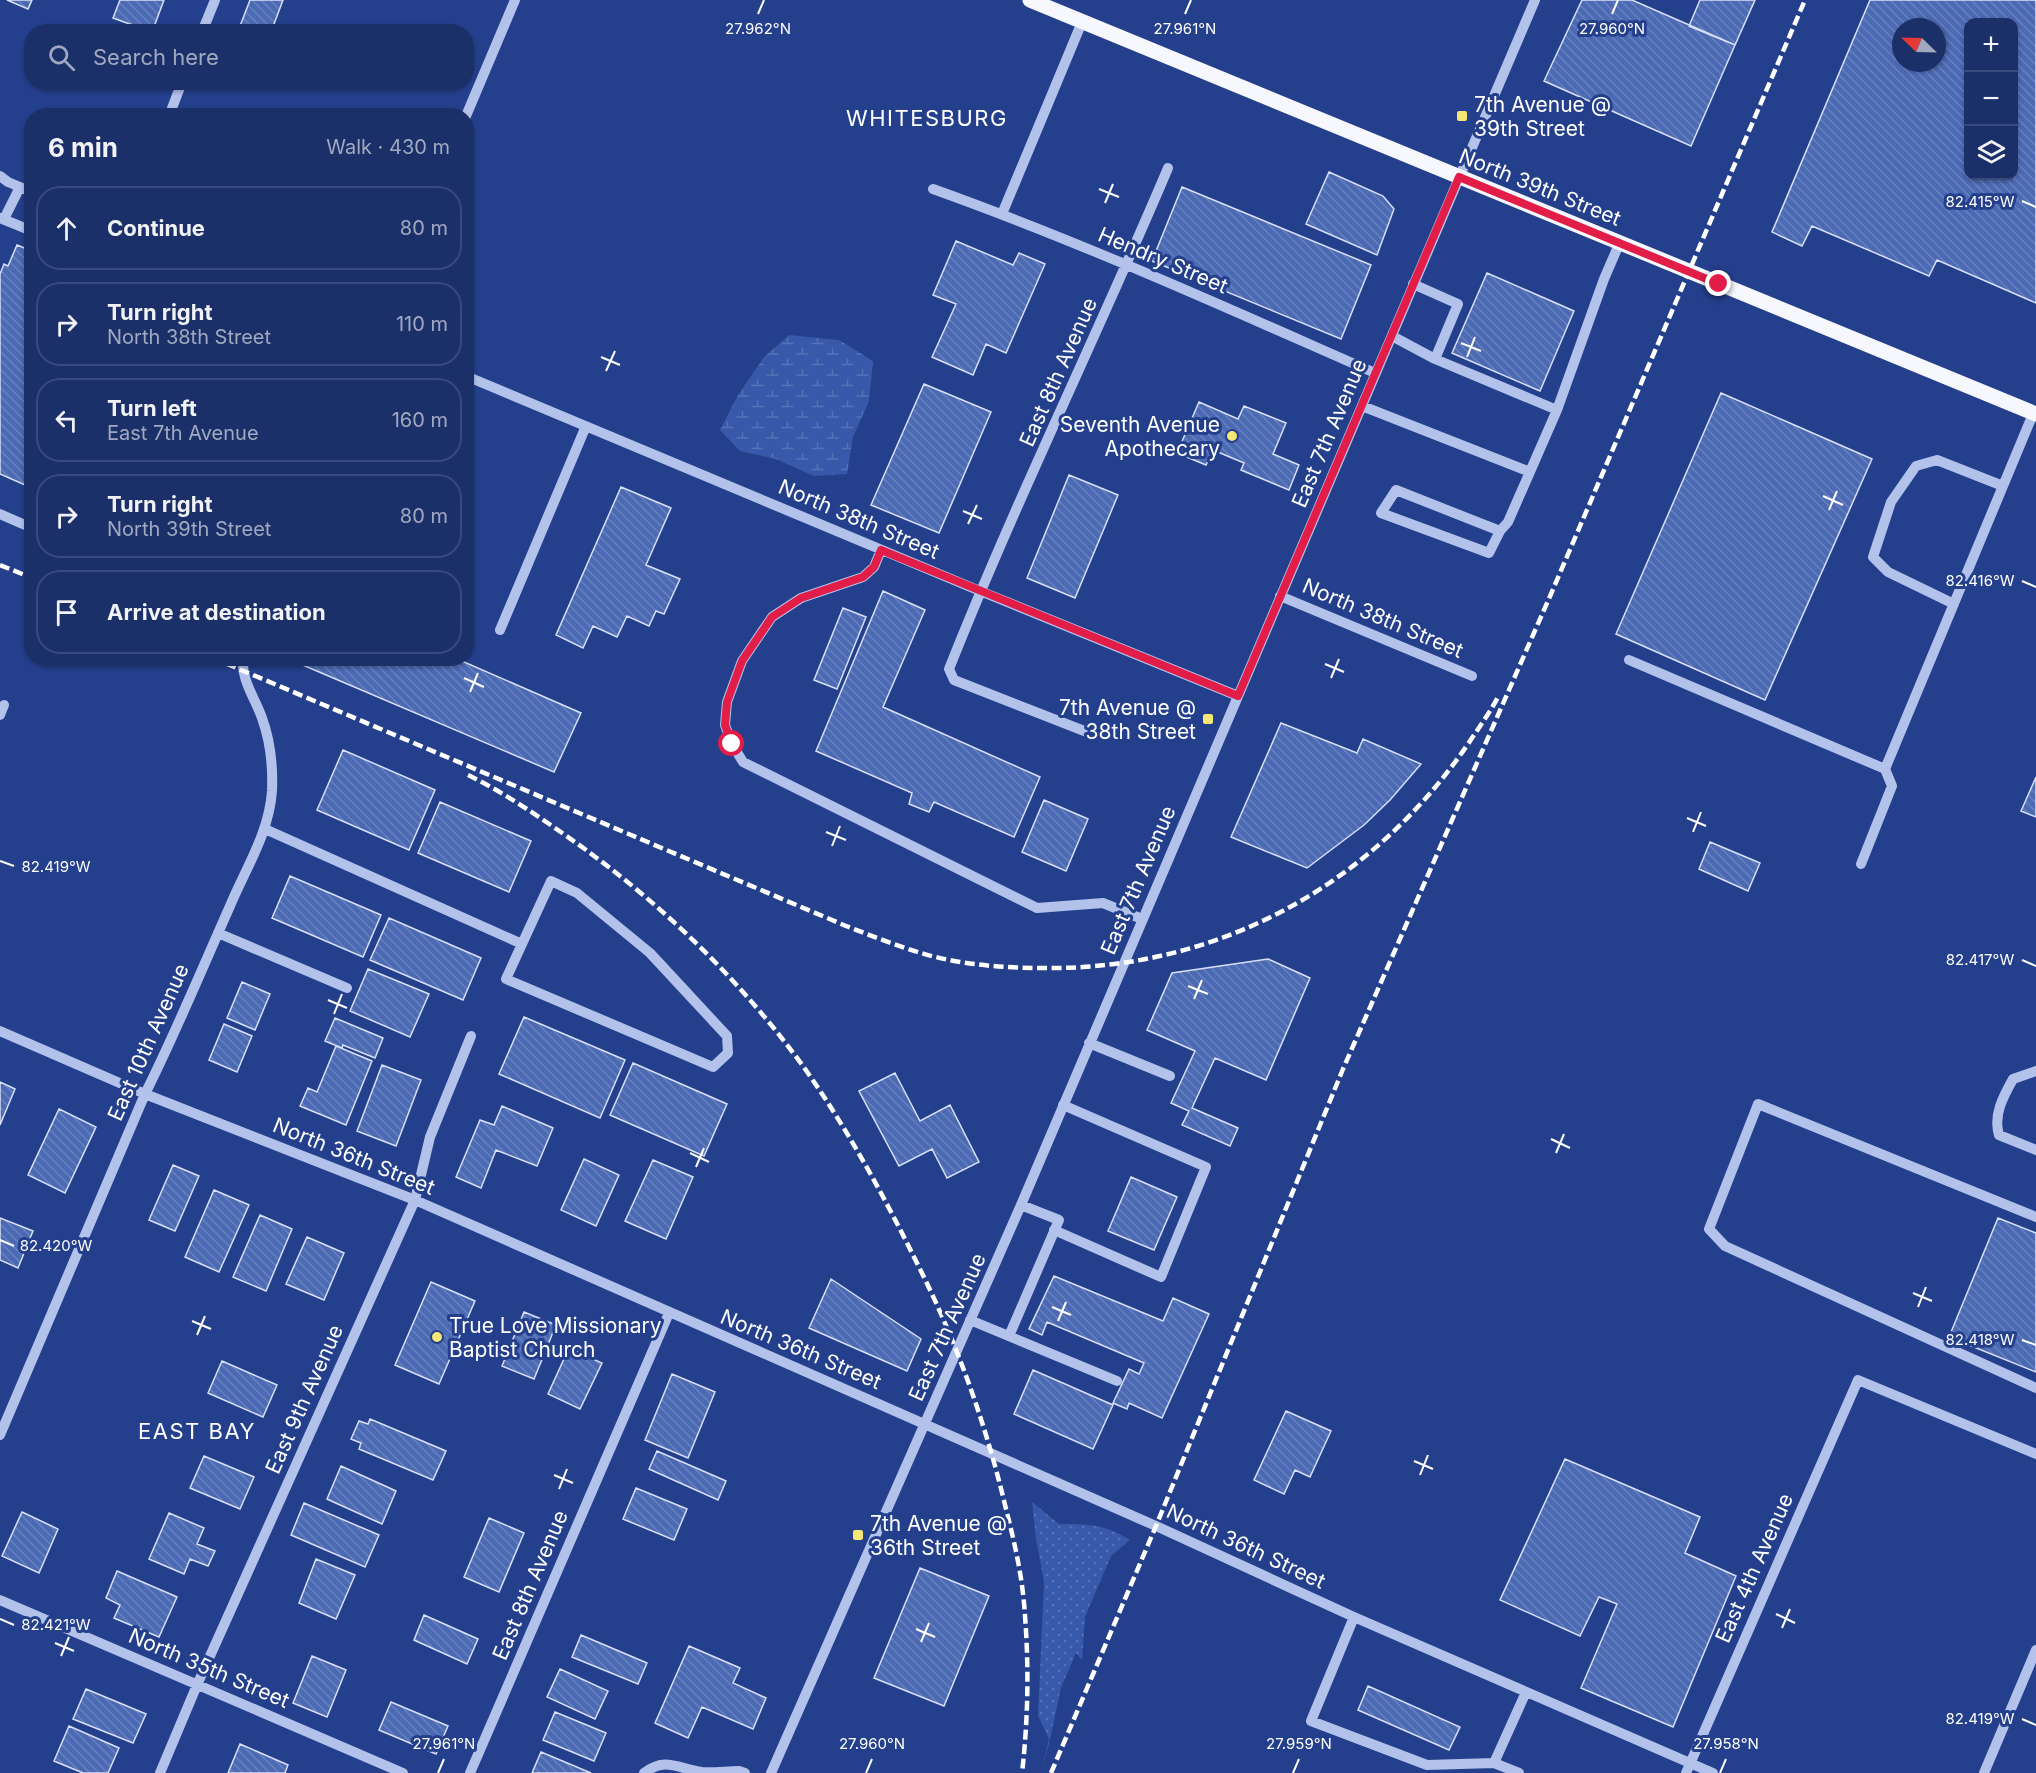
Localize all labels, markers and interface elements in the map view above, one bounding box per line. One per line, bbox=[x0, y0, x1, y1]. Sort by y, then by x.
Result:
north arrow bbox=[1892, 18, 1946, 72]
map controls bbox=[1964, 18, 2018, 180]
button: + bbox=[1964, 18, 2018, 72]
text: 27.962°N bbox=[725, 19, 791, 38]
text: 27.961°N bbox=[1154, 19, 1216, 38]
text: 27.960°N bbox=[1579, 19, 1645, 38]
search box bbox=[24, 24, 474, 90]
icon: search bbox=[45, 41, 78, 74]
text: Search here bbox=[93, 44, 219, 70]
button: − bbox=[1964, 72, 2018, 126]
place label: 7th Avenue @ 39th Street bbox=[1474, 92, 1611, 141]
district label: WHITESBURG bbox=[846, 105, 1008, 131]
marker: 7th Avenue @ 39th Street bbox=[1455, 109, 1469, 123]
button: layers bbox=[1964, 126, 2018, 180]
text: 6 min bbox=[48, 132, 118, 163]
text: Walk · 430 m bbox=[326, 135, 450, 159]
street label: North 39th Street bbox=[1455, 143, 1625, 231]
text: 82.415°W bbox=[1946, 192, 2015, 211]
icon: ahead bbox=[50, 212, 83, 245]
text: Continue bbox=[107, 215, 205, 241]
text: 80 m bbox=[400, 216, 448, 240]
street label: Hendry Street bbox=[1094, 221, 1232, 299]
route end bbox=[1705, 270, 1731, 296]
street label: East 8th Avenue bbox=[1014, 294, 1102, 450]
text: Turn right bbox=[107, 299, 213, 325]
icon: right bbox=[50, 308, 83, 341]
text: 110 m bbox=[396, 312, 448, 336]
text: North 38th Street bbox=[107, 325, 271, 349]
street label: East 7th Avenue bbox=[1286, 355, 1372, 511]
text: Turn left bbox=[107, 395, 197, 421]
icon: left bbox=[50, 404, 83, 437]
text: 160 m bbox=[392, 408, 448, 432]
place label: Seventh Avenue Apothecary bbox=[1060, 412, 1220, 461]
text: East 7th Avenue bbox=[107, 421, 259, 445]
marker: Seventh Avenue Apothecary bbox=[1225, 429, 1239, 443]
street label: North 38th Street bbox=[775, 474, 943, 564]
text: Turn right bbox=[107, 491, 213, 517]
icon: right bbox=[50, 500, 83, 533]
text: 80 m bbox=[400, 504, 448, 528]
text: North 39th Street bbox=[107, 517, 271, 541]
text: 82.416°W bbox=[1945, 571, 2015, 590]
street label: North 38th Street bbox=[1299, 573, 1467, 663]
icon: arrive bbox=[50, 596, 83, 629]
text: Arrive at destination bbox=[107, 599, 326, 625]
place label: 7th Avenue @ 38th Street bbox=[1059, 695, 1196, 744]
marker: 7th Avenue @ 38th Street bbox=[1201, 712, 1215, 726]
route start bbox=[718, 730, 744, 756]
street label: East 7th Avenue bbox=[1095, 802, 1181, 958]
text: 82.419°W bbox=[21, 857, 91, 876]
text: 82.417°W bbox=[1946, 950, 2014, 969]
street label: East 10th Avenue bbox=[102, 960, 194, 1124]
street label: North 36th Street bbox=[269, 1112, 439, 1200]
text: 82.420°W bbox=[20, 1236, 93, 1255]
street label: East 7th Avenue bbox=[903, 1249, 991, 1405]
street label: North 36th Street bbox=[717, 1304, 885, 1394]
place label: True Love Missionary Baptist Church bbox=[449, 1313, 662, 1362]
street label: East 9th Avenue bbox=[260, 1321, 348, 1477]
marker: True Love Missionary Baptist Church bbox=[430, 1330, 444, 1344]
text: 82.418°W bbox=[1946, 1330, 2015, 1349]
district label: EAST BAY bbox=[138, 1418, 256, 1444]
street label: East 4th Avenue bbox=[1710, 1489, 1798, 1647]
street label: North 36th Street bbox=[1163, 1498, 1329, 1594]
street label: East 8th Avenue bbox=[487, 1506, 573, 1664]
place label: 7th Avenue @ 36th Street bbox=[870, 1511, 1007, 1560]
marker: 7th Avenue @ 36th Street bbox=[851, 1528, 865, 1542]
text: 82.421°W bbox=[21, 1615, 91, 1634]
street label: North 35th Street bbox=[125, 1623, 293, 1713]
text: 82.419°W bbox=[1945, 1709, 2015, 1728]
text: 27.961°N bbox=[413, 1734, 475, 1753]
text: 27.960°N bbox=[839, 1734, 905, 1753]
text: 27.959°N bbox=[1266, 1734, 1332, 1753]
text: 27.958°N bbox=[1693, 1734, 1759, 1753]

